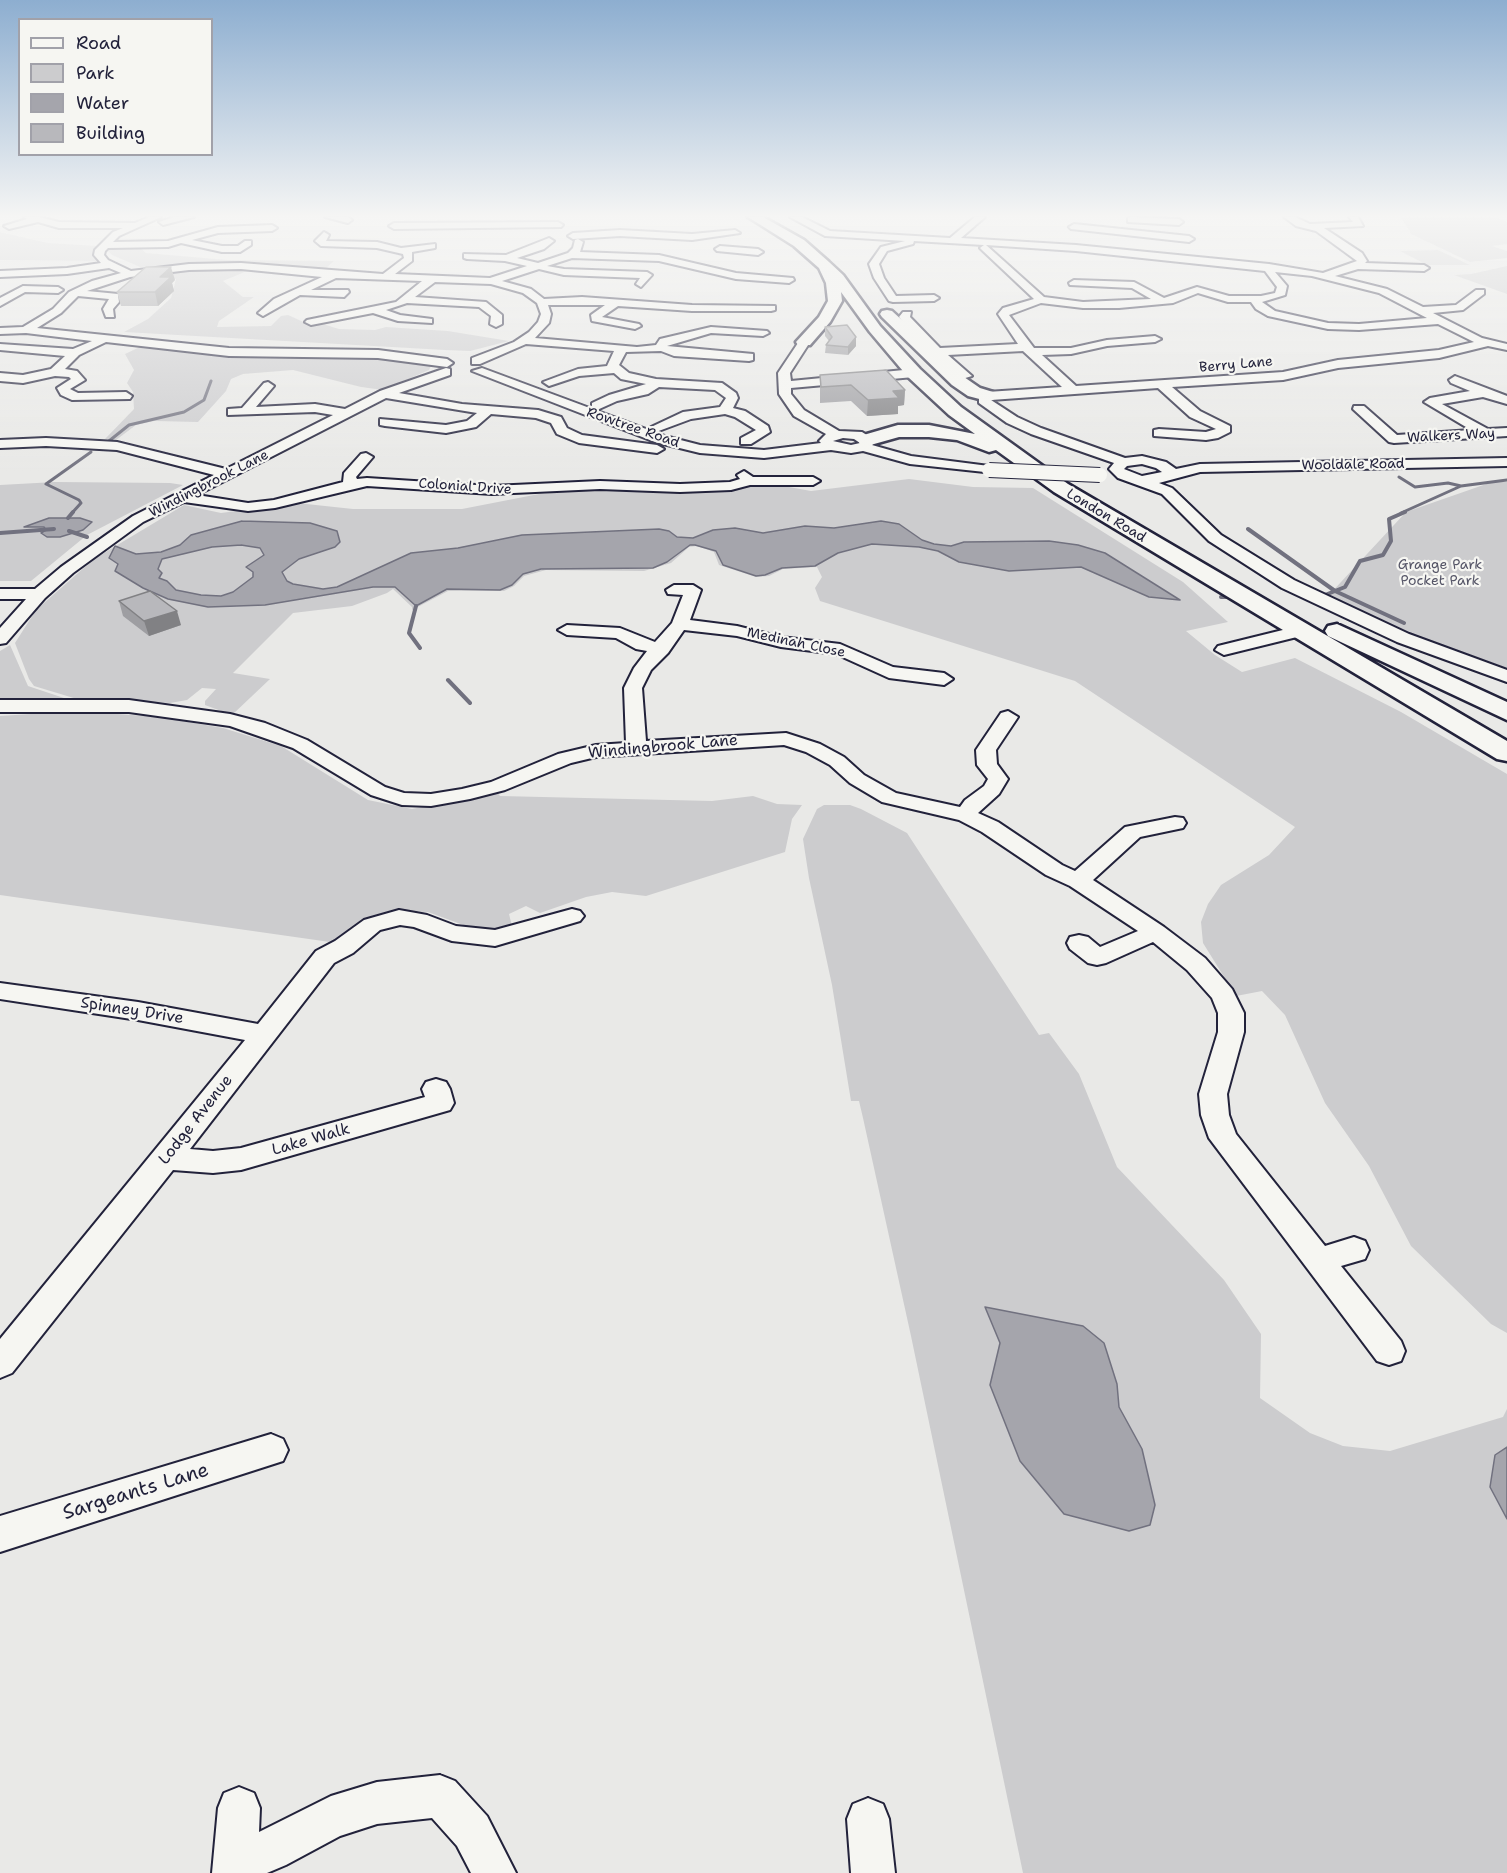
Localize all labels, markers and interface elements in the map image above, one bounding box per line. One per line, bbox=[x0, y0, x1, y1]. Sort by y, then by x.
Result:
legend bbox=[18, 18, 213, 156]
text: Road bbox=[76, 31, 121, 55]
text: Park bbox=[76, 61, 115, 85]
text: Water bbox=[76, 91, 129, 115]
text: Building bbox=[76, 121, 145, 145]
street label: Berry Lane bbox=[1199, 353, 1273, 377]
street label: Rowtree Road bbox=[584, 404, 682, 452]
street label: Walkers Way bbox=[1407, 425, 1495, 447]
street label: Windingbrook Lane bbox=[147, 447, 271, 521]
street label: Wooldale Road bbox=[1301, 456, 1405, 474]
street label: Colonial Drive bbox=[418, 475, 512, 499]
street label: London Road bbox=[1063, 486, 1149, 546]
park label: Grange Park Pocket Park bbox=[1398, 557, 1482, 590]
street label: Medinah Close bbox=[745, 624, 847, 662]
street label: Windingbrook Lane bbox=[587, 731, 739, 763]
street label: Spinney Drive bbox=[79, 993, 185, 1029]
street label: Lodge Avenue bbox=[155, 1071, 237, 1169]
street label: Lake Walk bbox=[270, 1120, 352, 1160]
street label: Sargeants Lane bbox=[60, 1458, 212, 1526]

